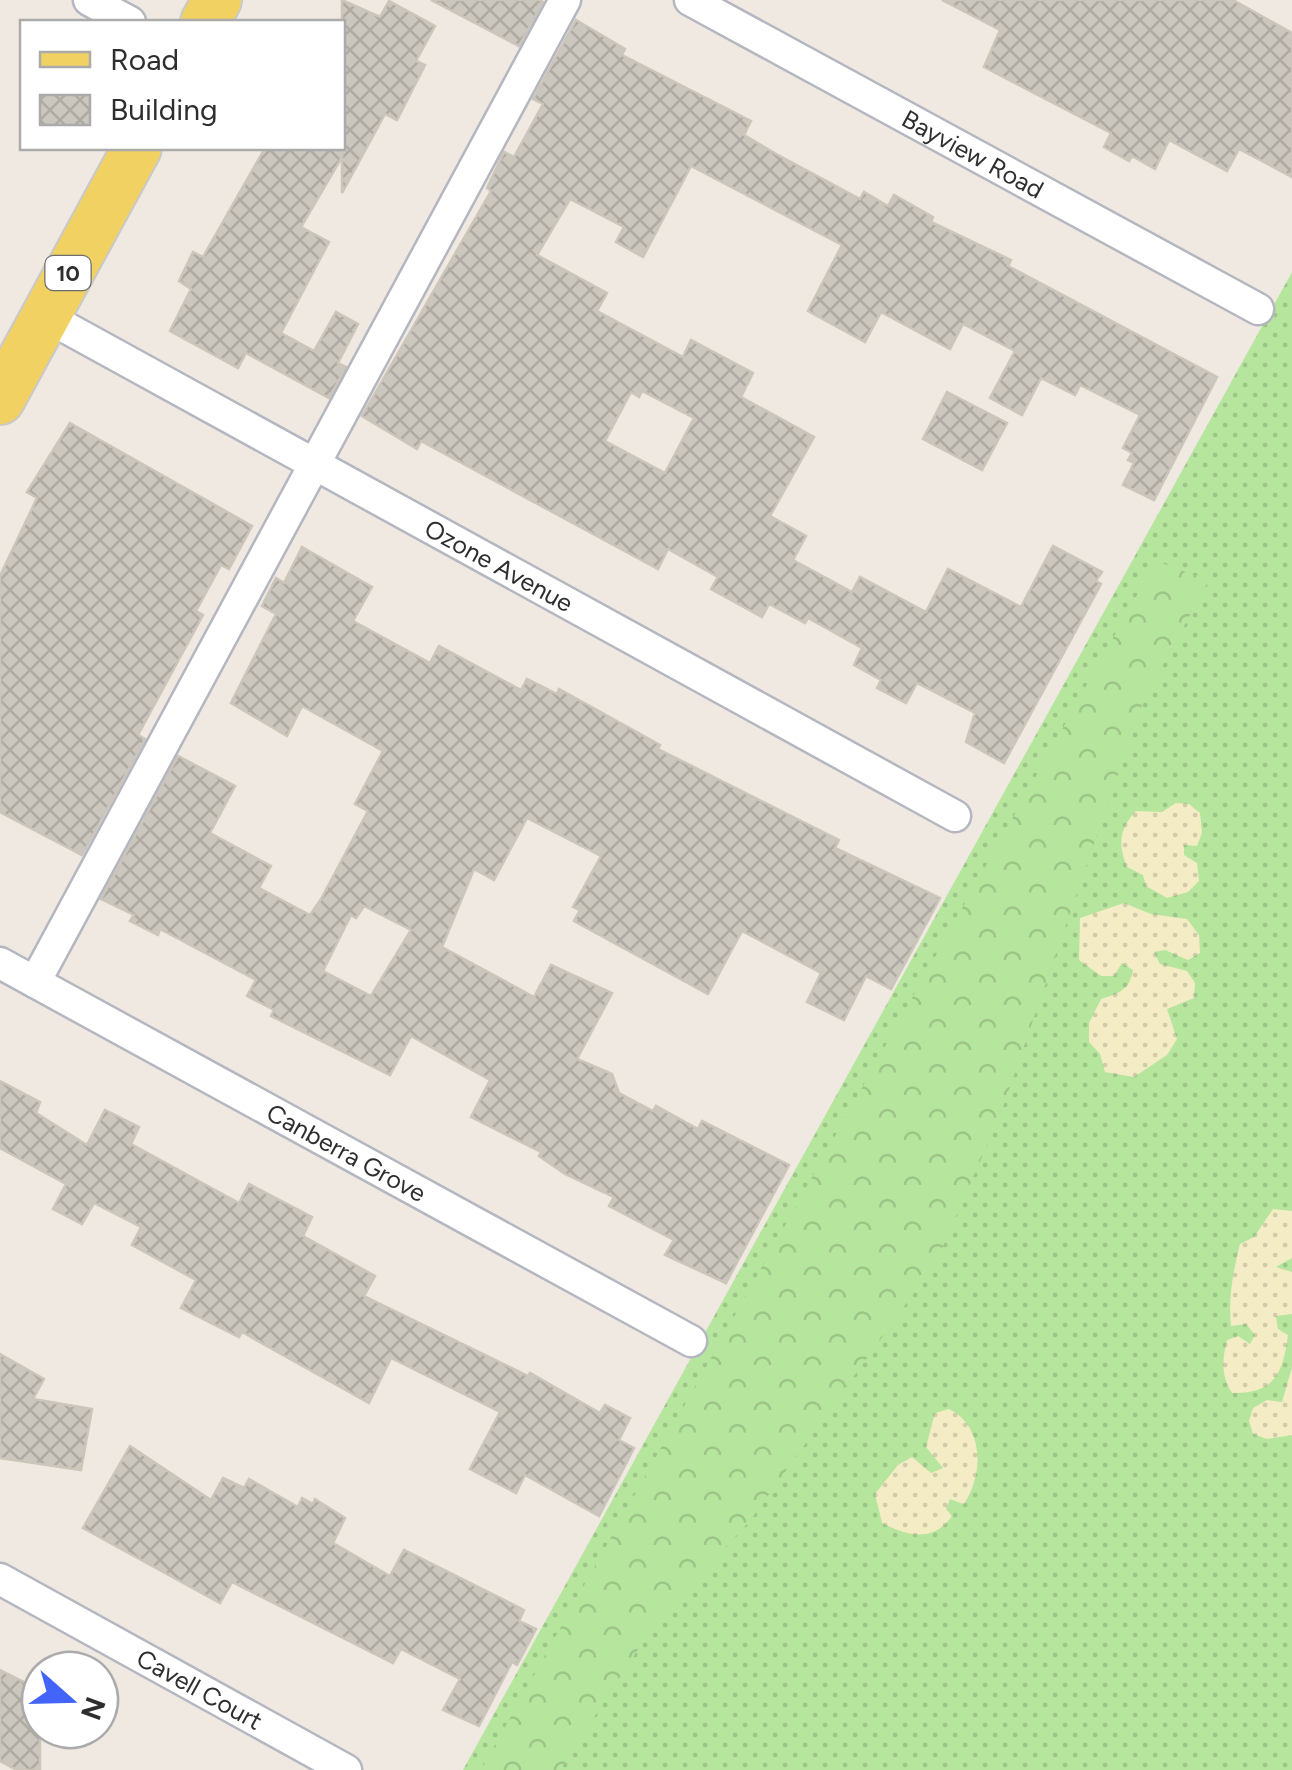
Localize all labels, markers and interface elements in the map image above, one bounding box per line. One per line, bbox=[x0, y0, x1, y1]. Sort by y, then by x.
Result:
legend bbox=[20, 20, 345, 150]
text: Road bbox=[110, 41, 179, 78]
text: Building bbox=[110, 91, 218, 128]
street label: Bayview Road bbox=[897, 103, 1049, 204]
road number: 10 bbox=[46, 256, 90, 290]
street label: Ozone Avenue bbox=[420, 513, 578, 618]
street label: Canberra Grove bbox=[262, 1097, 431, 1208]
street label: Cavell Court bbox=[132, 1643, 268, 1736]
north arrow bbox=[20, 1650, 120, 1750]
text: N bbox=[74, 1693, 113, 1725]

